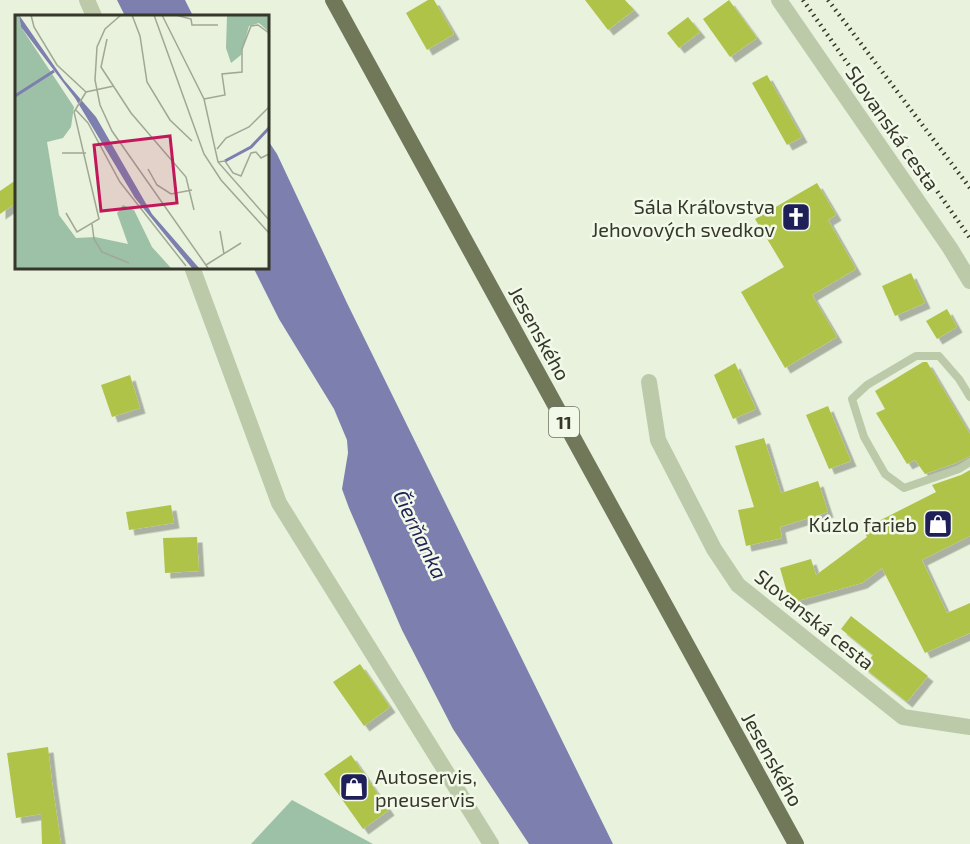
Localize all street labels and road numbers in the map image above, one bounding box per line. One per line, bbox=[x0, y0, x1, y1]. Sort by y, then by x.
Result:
street label: Slovanská cesta bbox=[841, 61, 945, 195]
street label: Jesenského bbox=[504, 282, 576, 384]
road number: 11 bbox=[549, 407, 579, 437]
street label: Slovanská cesta bbox=[751, 564, 879, 674]
street label: Jesenského bbox=[737, 708, 809, 810]

